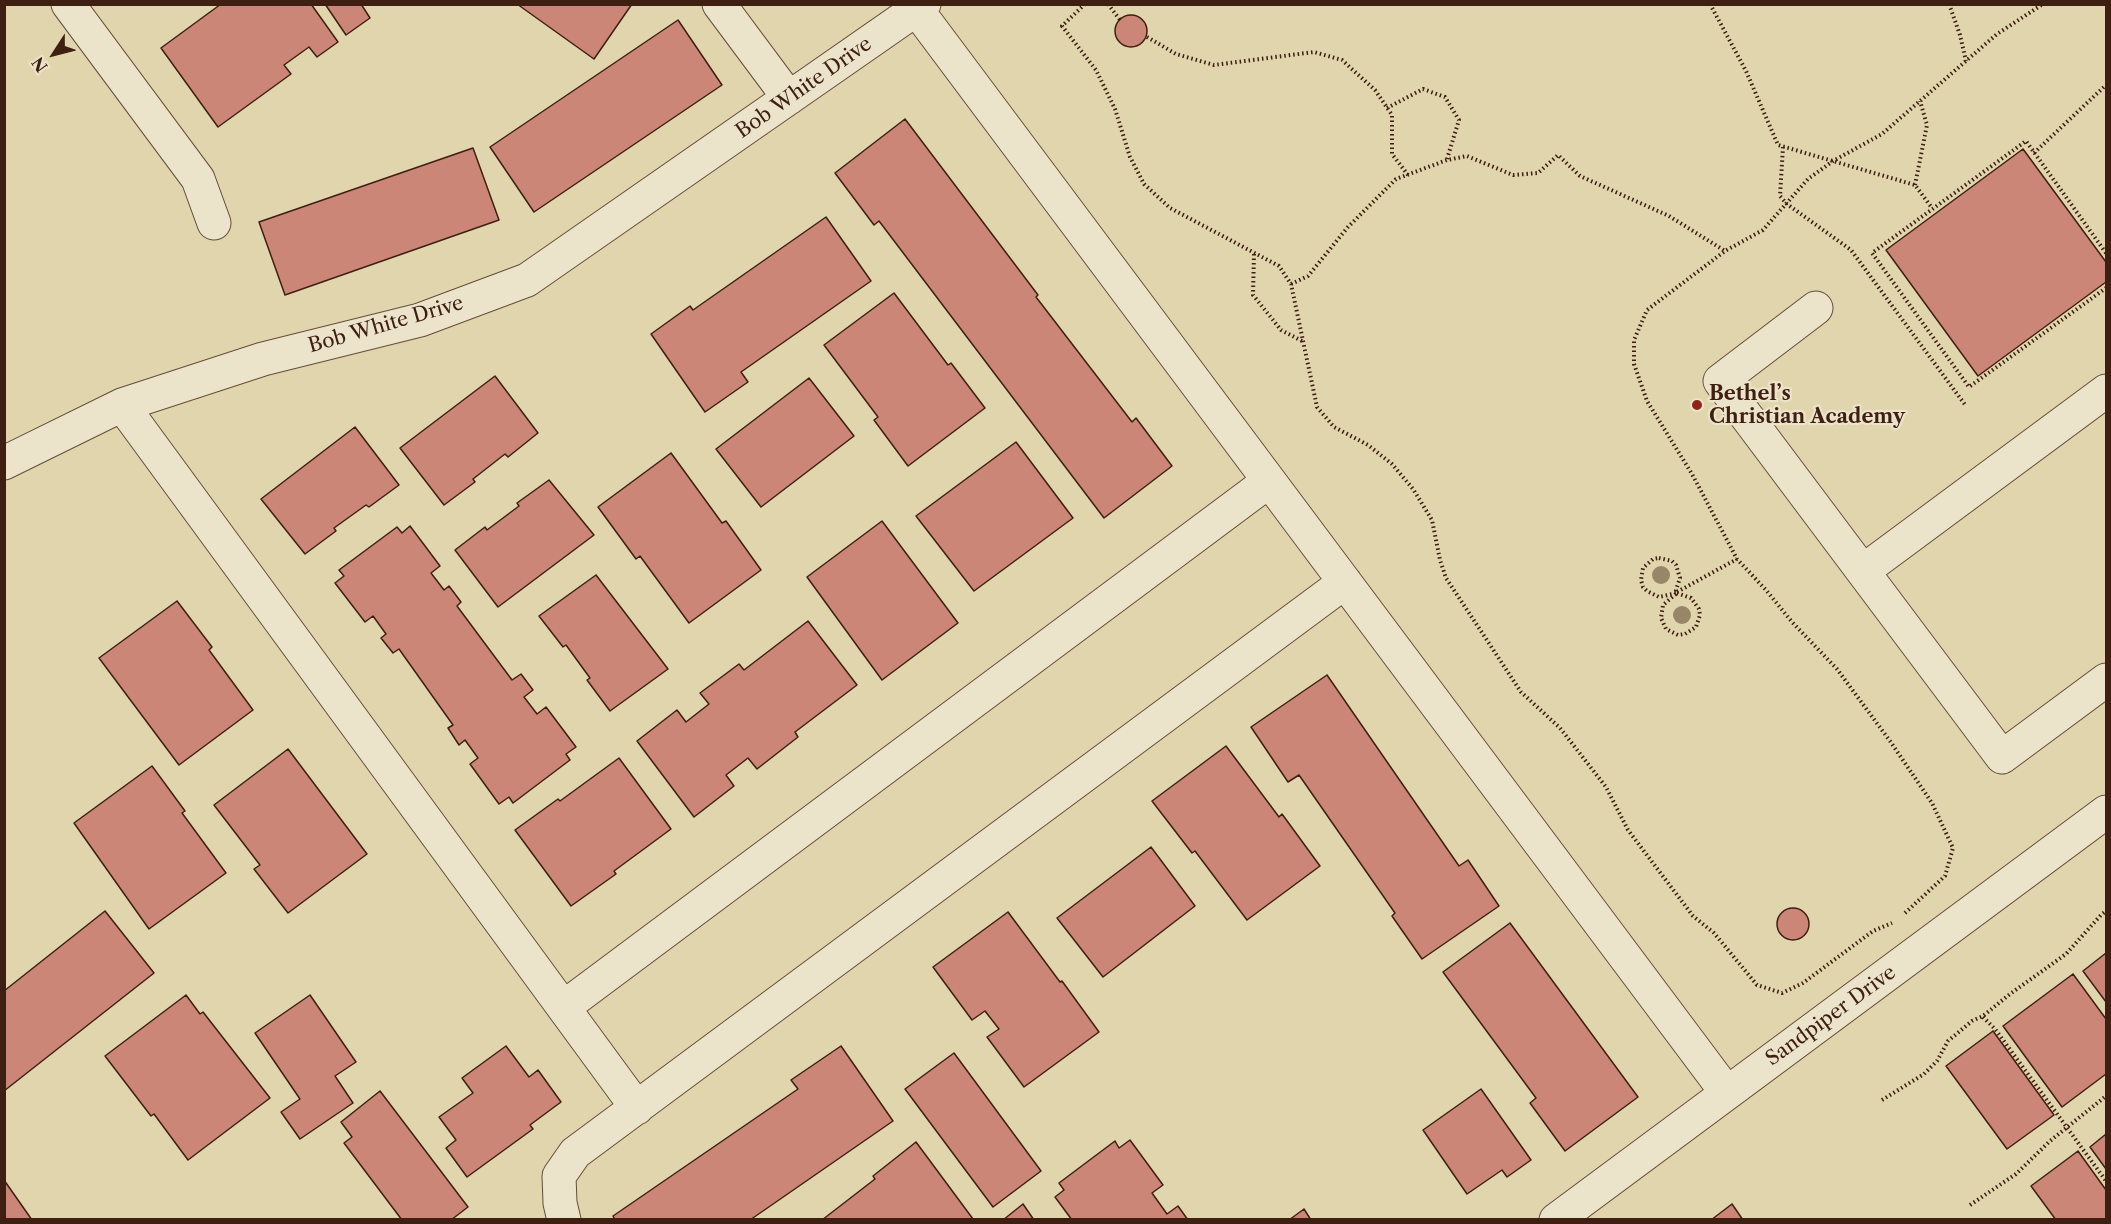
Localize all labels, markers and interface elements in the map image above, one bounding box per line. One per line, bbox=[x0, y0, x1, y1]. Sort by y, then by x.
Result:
north arrow bbox=[24, 24, 84, 84]
street label: Bob White Drive bbox=[731, 32, 877, 144]
text: N bbox=[27, 53, 52, 76]
street label: Bob White Drive bbox=[306, 291, 466, 359]
place label: Bethel’s Christian Academy bbox=[1709, 382, 1905, 429]
marker: Bethel’s Christian Academy bbox=[1690, 398, 1704, 412]
street label: Sandpiper Drive bbox=[1761, 961, 1901, 1071]

